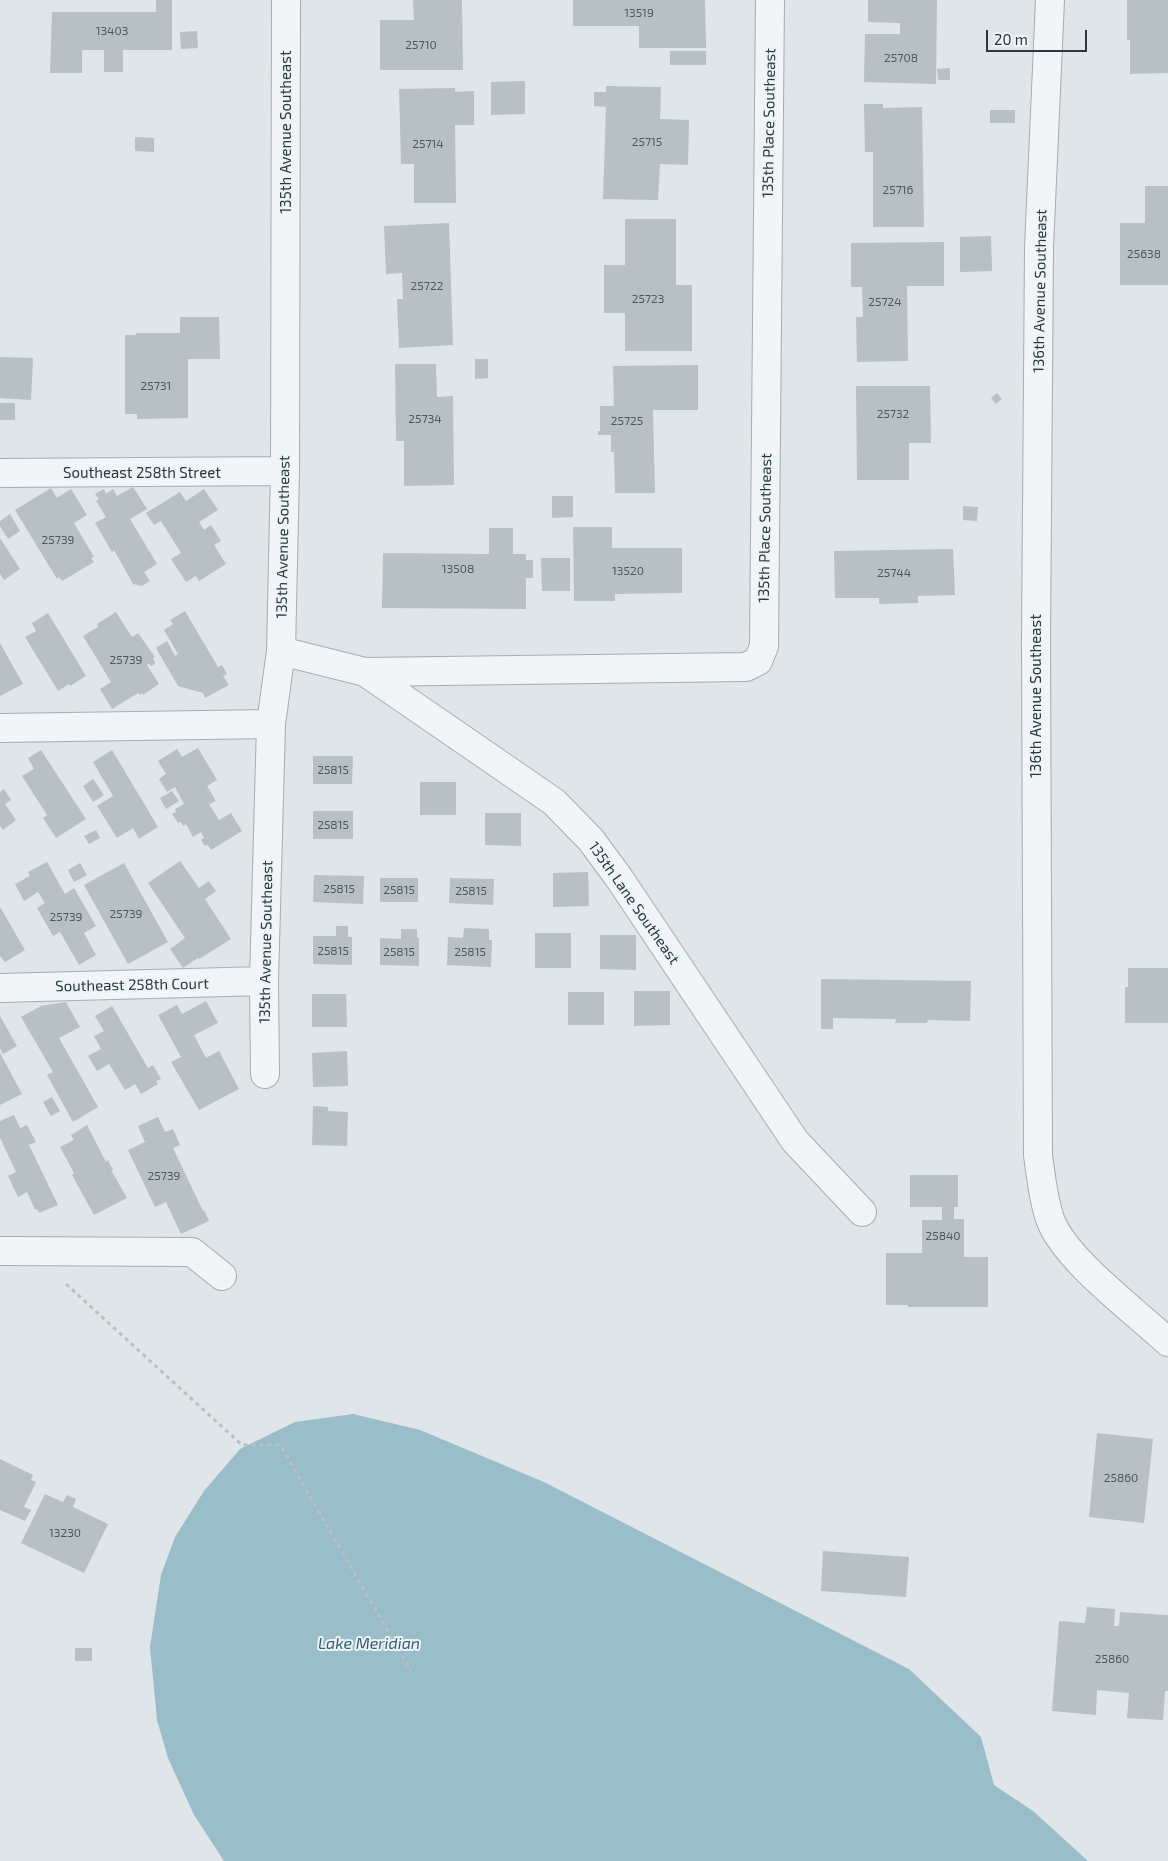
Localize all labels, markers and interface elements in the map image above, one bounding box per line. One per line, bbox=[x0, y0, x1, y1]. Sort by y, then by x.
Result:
house number: 13519 bbox=[624, 6, 654, 20]
scale bar bbox=[988, 20, 1089, 52]
house number: 13403 bbox=[96, 24, 128, 38]
text: 20 m bbox=[994, 30, 1028, 48]
house number: 25710 bbox=[405, 38, 437, 52]
street label: 135th Place Southeast bbox=[759, 48, 779, 198]
street label: 135th Avenue Southeast bbox=[277, 50, 295, 214]
house number: 25708 bbox=[884, 51, 918, 65]
house number: 25715 bbox=[632, 135, 662, 149]
house number: 25714 bbox=[412, 137, 444, 151]
house number: 25716 bbox=[883, 183, 913, 197]
street label: 136th Avenue Southeast bbox=[1030, 209, 1050, 373]
house number: 25638 bbox=[1127, 247, 1161, 261]
house number: 25722 bbox=[411, 279, 443, 293]
house number: 25723 bbox=[632, 292, 664, 306]
house number: 25724 bbox=[868, 295, 902, 309]
house number: 25731 bbox=[141, 379, 171, 393]
house number: 25732 bbox=[877, 407, 909, 421]
house number: 25734 bbox=[408, 412, 442, 426]
house number: 25725 bbox=[611, 414, 643, 428]
street label: 135th Place Southeast bbox=[755, 453, 775, 603]
street label: 135th Avenue Southeast bbox=[273, 455, 293, 619]
street label: Southeast 258th Street bbox=[63, 464, 221, 482]
house number: 25739 bbox=[42, 533, 74, 547]
house number: 13508 bbox=[442, 562, 474, 576]
house number: 13520 bbox=[612, 564, 644, 578]
house number: 25744 bbox=[877, 566, 911, 580]
street label: 136th Avenue Southeast bbox=[1027, 614, 1045, 778]
house number: 25739 bbox=[110, 653, 142, 667]
house number: 25815 bbox=[317, 763, 349, 777]
house number: 25815 bbox=[317, 818, 349, 832]
street label: 135th Lane Southeast bbox=[585, 838, 683, 968]
street label: 135th Avenue Southeast bbox=[256, 860, 276, 1024]
house number: 25815 bbox=[323, 882, 355, 896]
house number: 25815 bbox=[383, 883, 415, 897]
house number: 25815 bbox=[455, 884, 487, 898]
house number: 25739 bbox=[110, 907, 142, 921]
house number: 25739 bbox=[50, 910, 82, 924]
house number: 25815 bbox=[317, 944, 349, 958]
house number: 25815 bbox=[383, 945, 415, 959]
house number: 25815 bbox=[454, 945, 486, 959]
street label: Southeast 258th Court bbox=[55, 975, 209, 995]
house number: 25739 bbox=[148, 1169, 180, 1183]
house number: 25840 bbox=[925, 1229, 961, 1243]
house number: 25860 bbox=[1104, 1471, 1138, 1485]
house number: 13230 bbox=[49, 1526, 81, 1540]
water label: Lake Meridian bbox=[318, 1634, 420, 1654]
house number: 25860 bbox=[1095, 1652, 1129, 1666]

